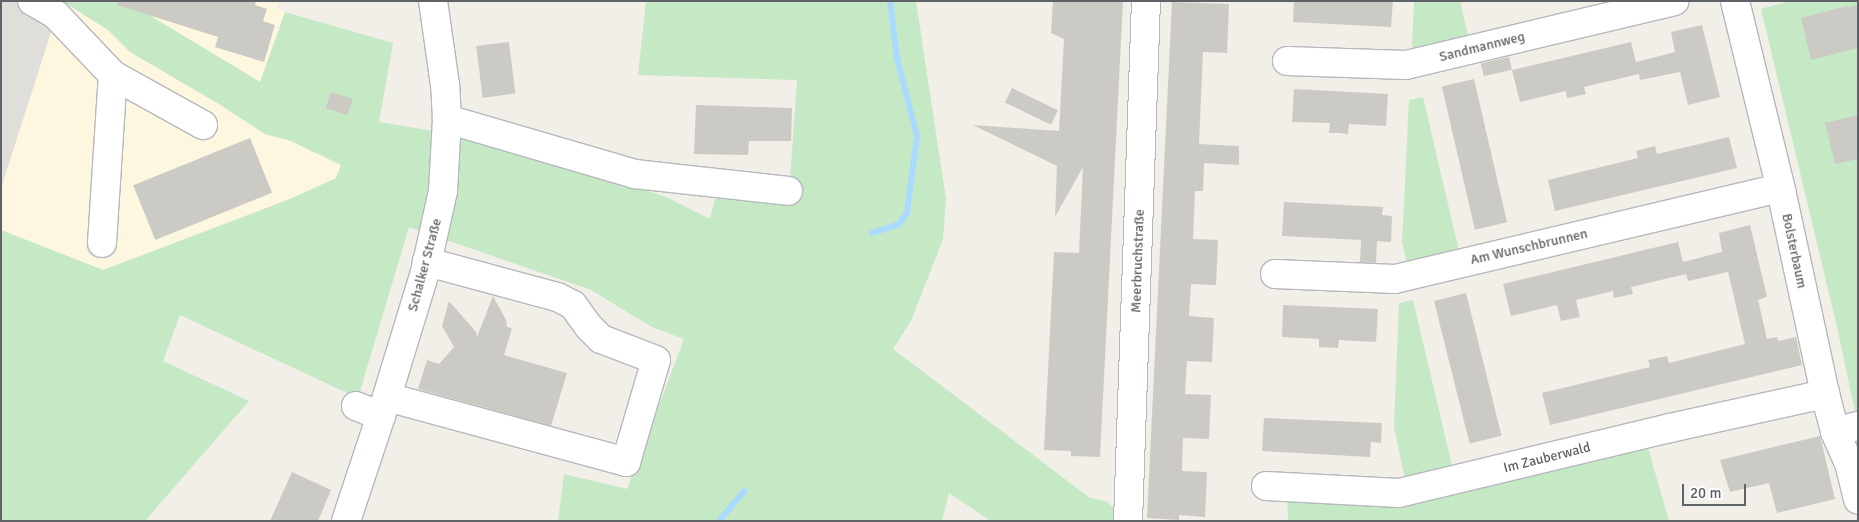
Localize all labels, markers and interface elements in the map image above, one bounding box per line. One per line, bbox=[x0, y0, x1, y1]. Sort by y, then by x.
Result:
street label: Sandmannweg bbox=[1437, 28, 1527, 66]
street label: Meerbruchstraße bbox=[1128, 209, 1148, 313]
street label: Bolsterbaum bbox=[1778, 212, 1810, 290]
street label: Schalker Straße bbox=[404, 217, 446, 313]
street label: Am Wunschbrunnen bbox=[1469, 225, 1589, 269]
street label: Im Zauberwald bbox=[1502, 439, 1592, 477]
scale bar bbox=[1684, 474, 1748, 506]
text: 20 m bbox=[1690, 484, 1721, 502]

